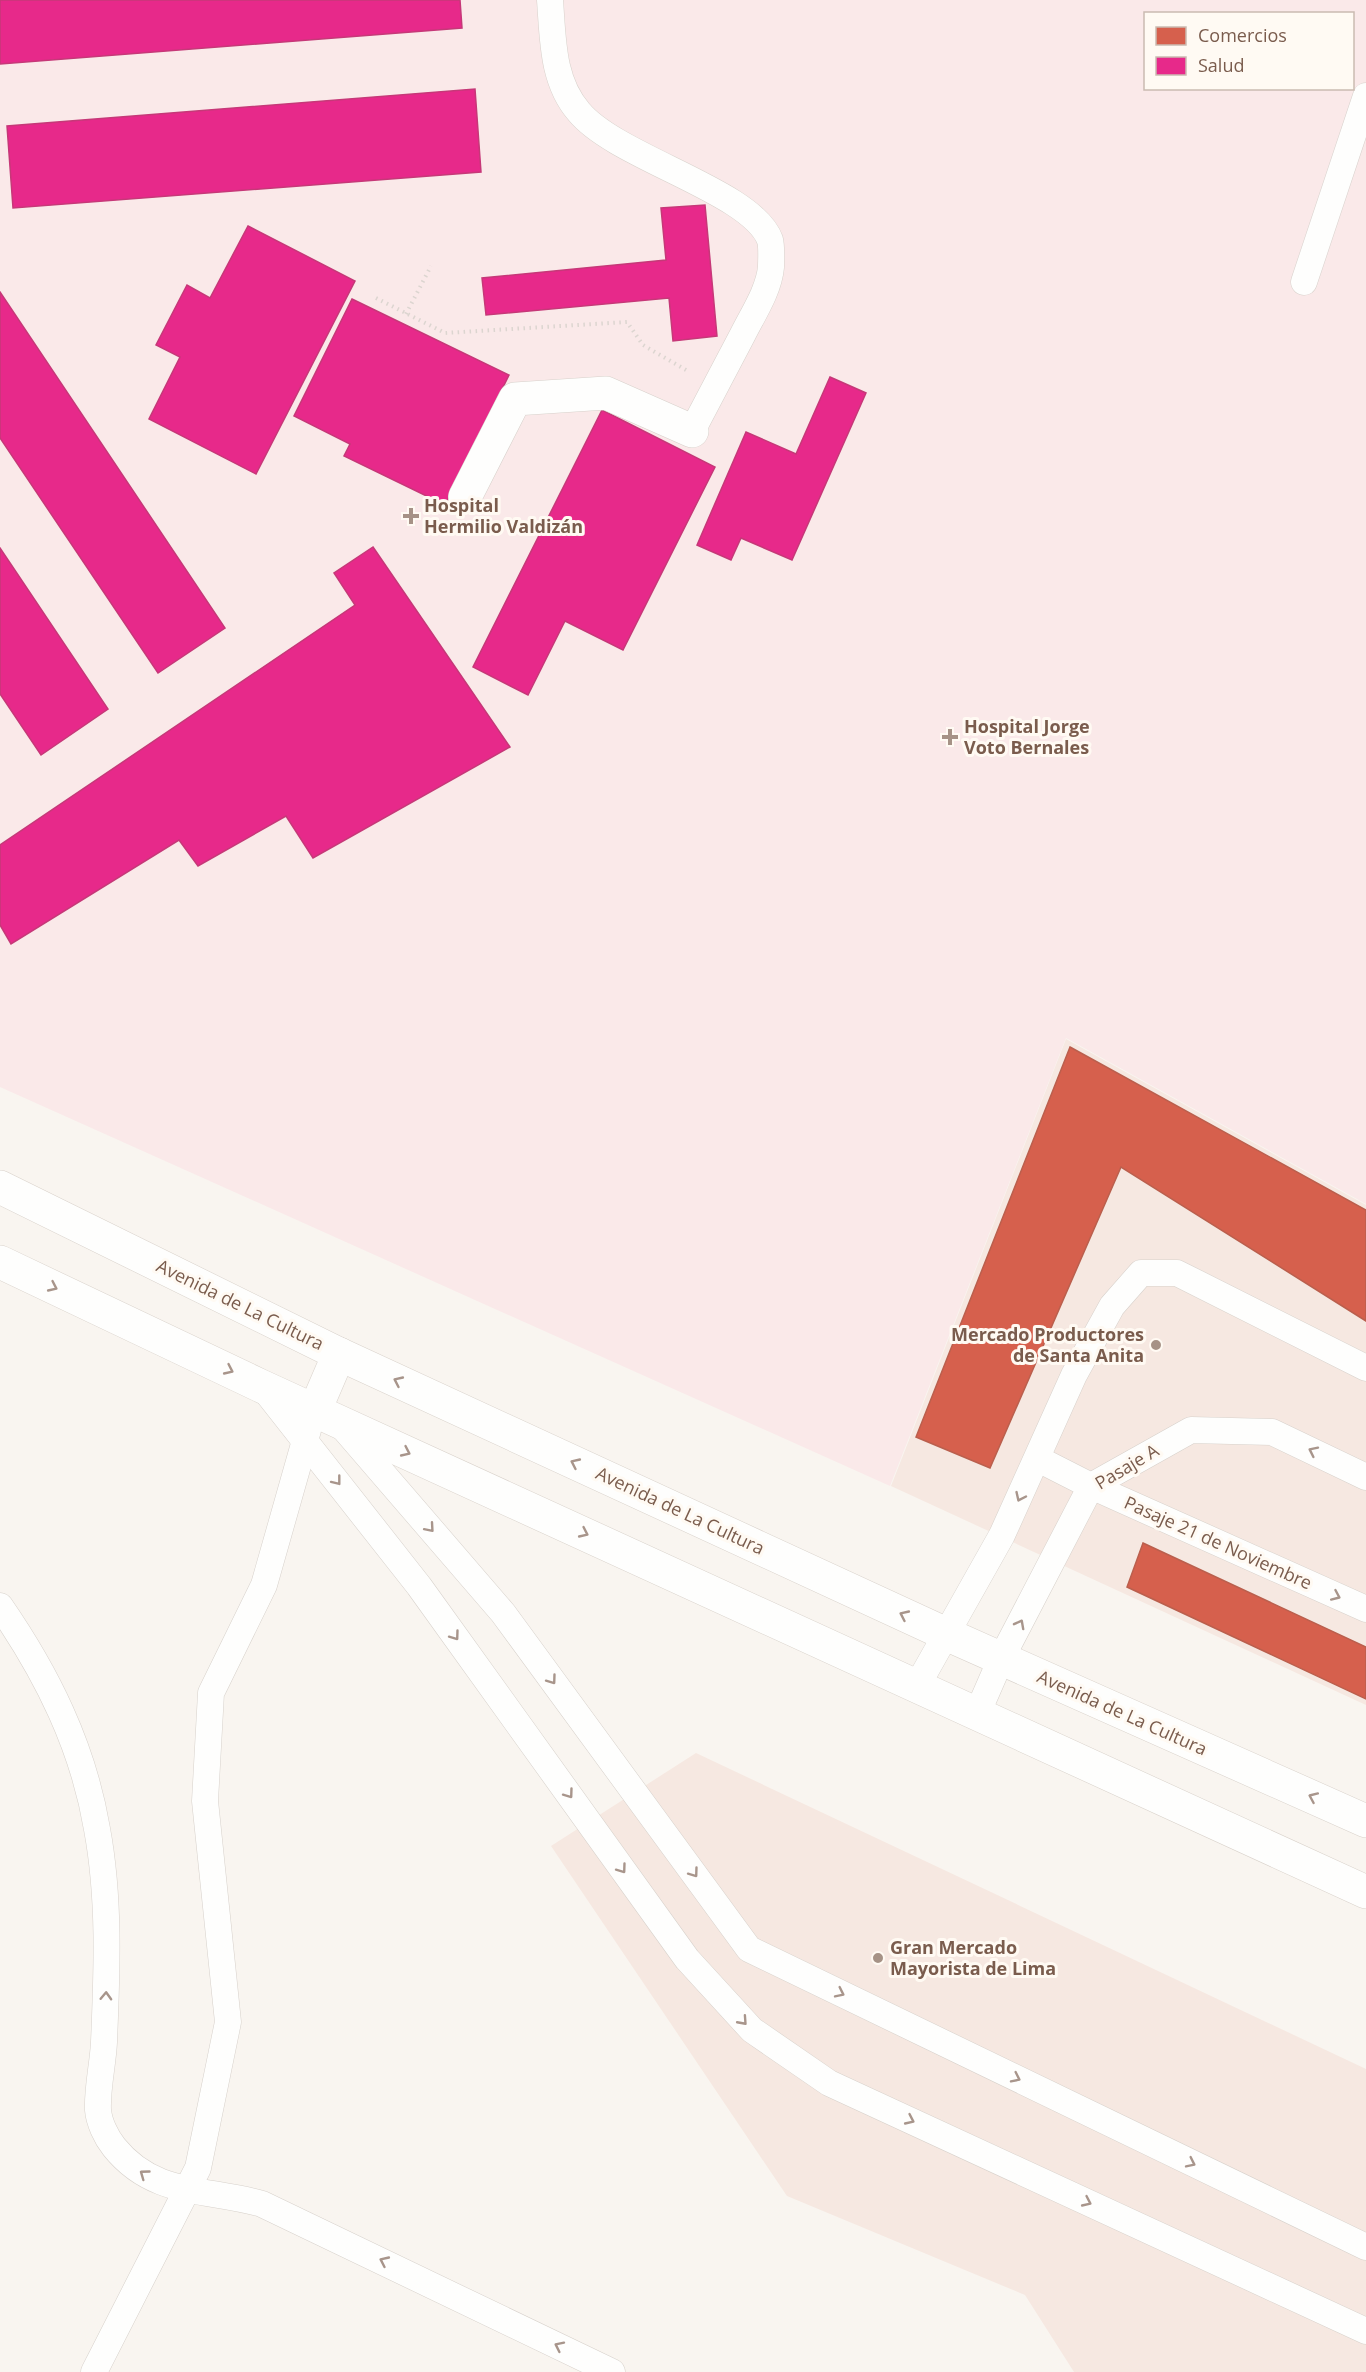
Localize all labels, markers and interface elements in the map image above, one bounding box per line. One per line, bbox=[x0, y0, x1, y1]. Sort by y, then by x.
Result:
legend bbox=[1144, 12, 1354, 90]
text: Comercios bbox=[1198, 23, 1287, 47]
text: Salud bbox=[1198, 53, 1244, 77]
place label: Hospital Hermilio Valdizán bbox=[424, 493, 583, 538]
marker: Hospital Hermilio Valdizán bbox=[402, 507, 420, 525]
place label: Hospital Jorge Voto Bernales bbox=[964, 714, 1090, 759]
marker: Hospital Jorge Voto Bernales bbox=[941, 728, 959, 746]
street label: Avenida de La Cultura bbox=[153, 1253, 328, 1355]
one-way arrow bbox=[46, 1280, 57, 1292]
place label: Mercado Productores de Santa Anita bbox=[951, 1322, 1144, 1367]
marker: Mercado Productores de Santa Anita bbox=[1149, 1338, 1163, 1352]
one-way arrow bbox=[223, 1363, 234, 1375]
one-way arrow bbox=[393, 1376, 404, 1388]
street label: Pasaje A bbox=[1090, 1437, 1163, 1494]
one-way arrow bbox=[400, 1445, 411, 1457]
one-way arrow bbox=[1309, 1447, 1320, 1459]
one-way arrow bbox=[570, 1458, 581, 1470]
street label: Avenida de La Cultura bbox=[592, 1460, 769, 1560]
one-way arrow bbox=[329, 1474, 340, 1485]
one-way arrow bbox=[1015, 1490, 1027, 1501]
street label: Pasaje 21 de Noviembre bbox=[1121, 1490, 1316, 1594]
one-way arrow bbox=[423, 1521, 434, 1532]
one-way arrow bbox=[577, 1526, 588, 1538]
one-way arrow bbox=[1330, 1589, 1341, 1601]
one-way arrow bbox=[900, 1610, 911, 1622]
one-way arrow bbox=[1013, 1619, 1024, 1630]
one-way arrow bbox=[448, 1629, 459, 1640]
street label: Avenida de La Cultura bbox=[1034, 1664, 1211, 1760]
one-way arrow bbox=[545, 1673, 556, 1684]
one-way arrow bbox=[561, 1788, 572, 1799]
one-way arrow bbox=[1308, 1792, 1319, 1804]
one-way arrow bbox=[615, 1863, 626, 1874]
one-way arrow bbox=[687, 1867, 698, 1878]
place label: Gran Mercado Mayorista de Lima bbox=[890, 1935, 1056, 1980]
marker: Gran Mercado Mayorista de Lima bbox=[871, 1951, 885, 1965]
one-way arrow bbox=[834, 1986, 845, 1997]
one-way arrow bbox=[100, 1992, 112, 2001]
one-way arrow bbox=[736, 2014, 747, 2025]
one-way arrow bbox=[1009, 2070, 1020, 2082]
one-way arrow bbox=[904, 2113, 915, 2125]
one-way arrow bbox=[1185, 2155, 1196, 2167]
one-way arrow bbox=[139, 2170, 150, 2181]
one-way arrow bbox=[1081, 2195, 1092, 2207]
one-way arrow bbox=[379, 2257, 390, 2269]
one-way arrow bbox=[555, 2342, 566, 2354]

